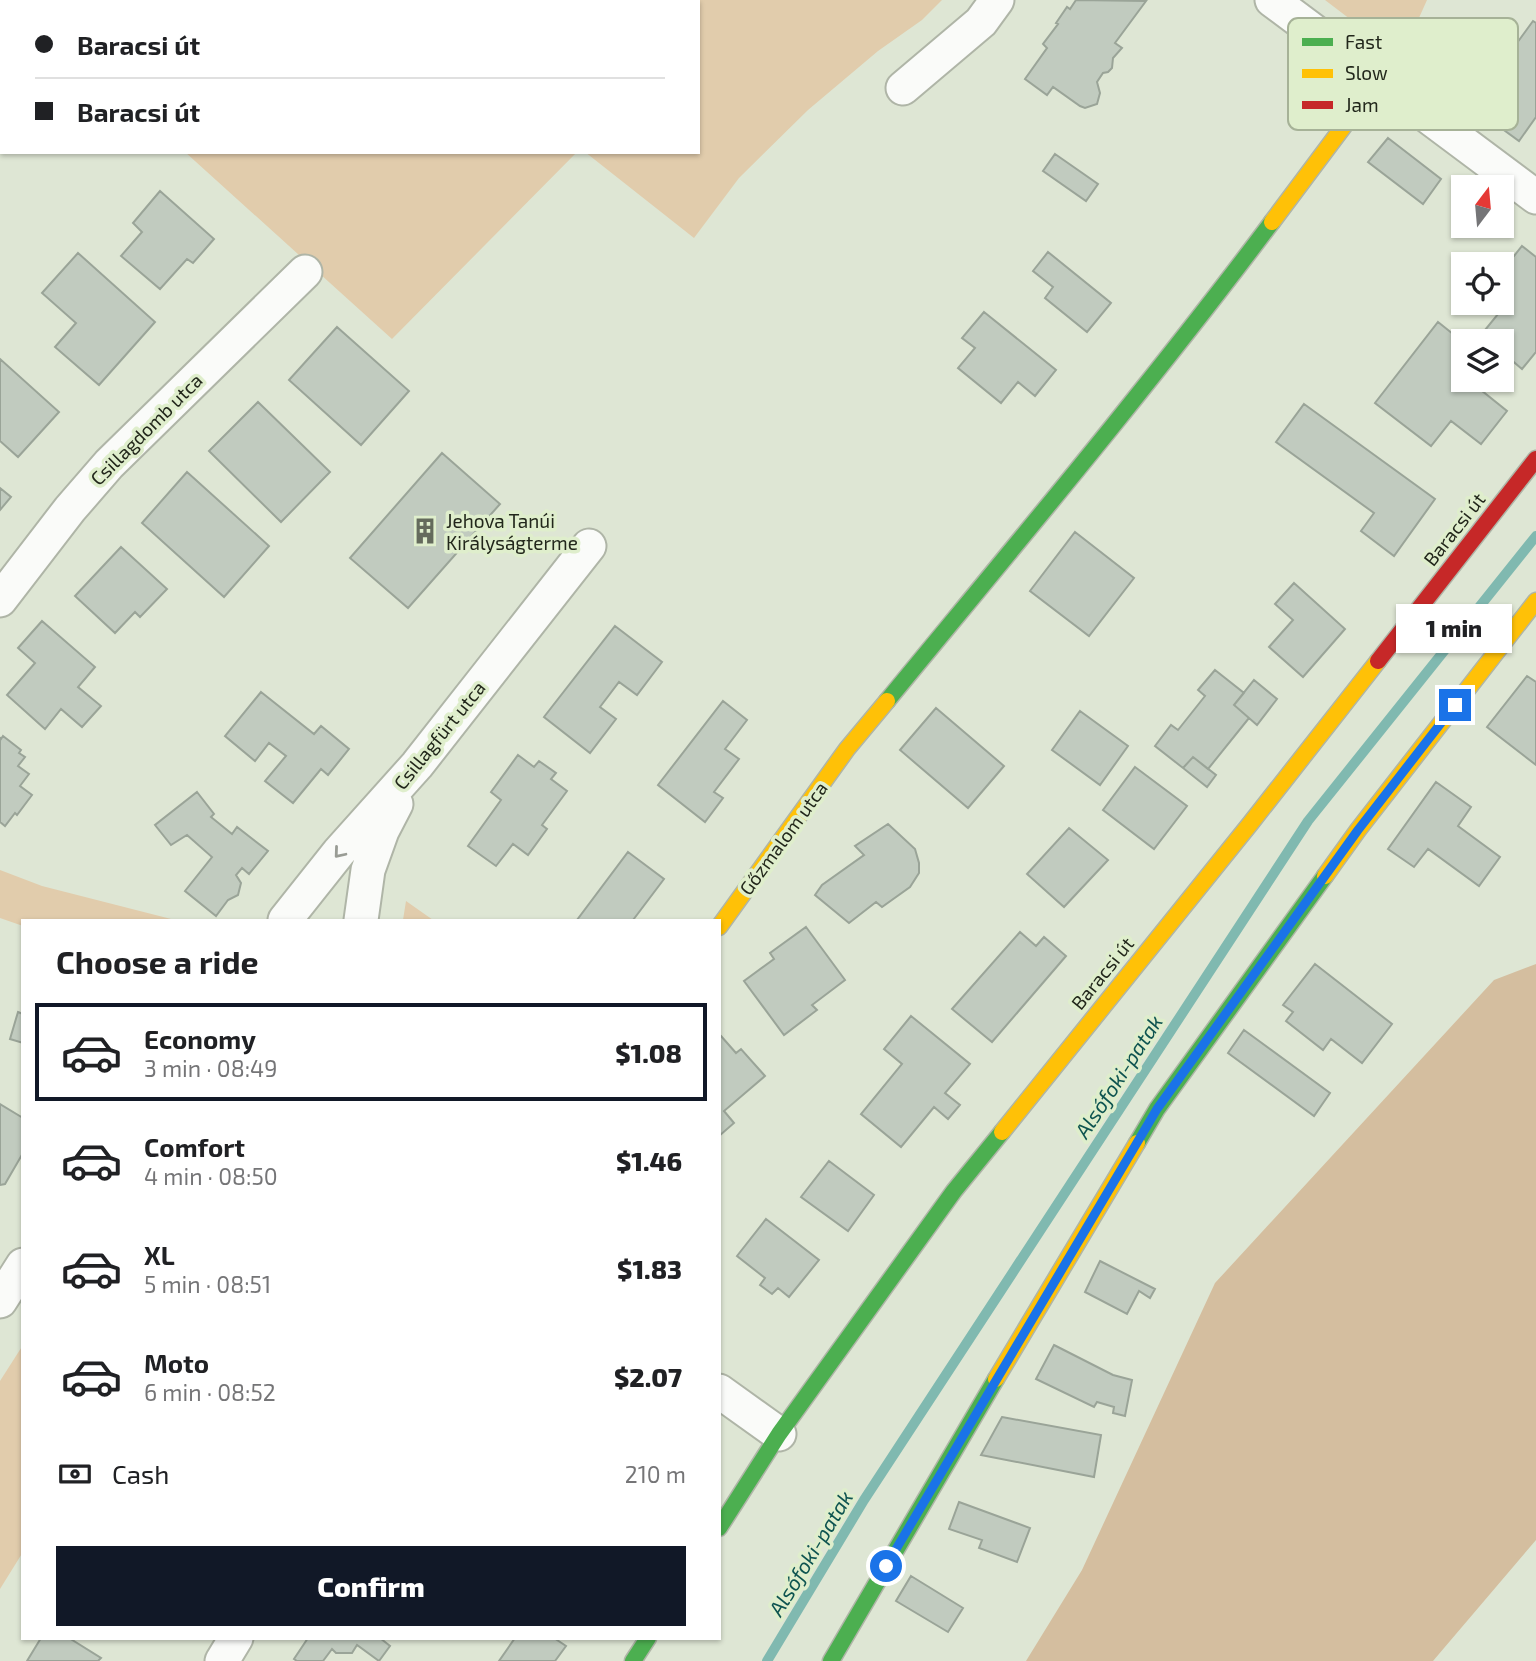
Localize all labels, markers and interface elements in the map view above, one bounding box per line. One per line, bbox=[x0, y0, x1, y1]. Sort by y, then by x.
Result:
legend bbox=[1288, 18, 1518, 130]
text: Baracsi út bbox=[77, 29, 200, 60]
text: Fast bbox=[1345, 30, 1382, 53]
text: Slow bbox=[1345, 61, 1388, 84]
text: Jam bbox=[1345, 93, 1379, 116]
text: Baracsi út bbox=[77, 96, 200, 127]
north arrow bbox=[1451, 175, 1514, 238]
map controls bbox=[1451, 175, 1514, 392]
button: locate bbox=[1451, 252, 1514, 315]
button: layers bbox=[1451, 329, 1514, 392]
street label: Csillagdomb utca bbox=[85, 368, 207, 490]
street label: Baracsi út bbox=[1418, 488, 1490, 570]
place label: Jehova Tanúi Királyságterme bbox=[446, 509, 578, 554]
building icon: Jehova Tanúi Királyságterme bbox=[410, 516, 440, 546]
callout: 1 min bbox=[1397, 604, 1513, 652]
text: 1 min bbox=[1426, 614, 1482, 642]
street label: Csillagfürt utca bbox=[388, 676, 490, 794]
route end bbox=[1439, 689, 1471, 721]
street label: Gőzmalom utca bbox=[734, 777, 832, 899]
one-way arrow bbox=[335, 844, 347, 857]
street label: Baracsi út bbox=[1066, 932, 1138, 1014]
text: Choose a ride bbox=[56, 942, 259, 980]
water label: Alsófoki-patak bbox=[1068, 1010, 1167, 1143]
icon: car bbox=[60, 1021, 123, 1084]
text: Economy bbox=[144, 1023, 256, 1054]
text: $1.08 bbox=[615, 1037, 682, 1068]
text: 3 min · 08:49 bbox=[144, 1054, 277, 1082]
icon: car bbox=[60, 1129, 123, 1192]
text: Comfort bbox=[144, 1131, 245, 1162]
text: $1.46 bbox=[616, 1145, 682, 1176]
text: 4 min · 08:50 bbox=[144, 1162, 278, 1190]
icon: car bbox=[60, 1237, 123, 1300]
text: XL bbox=[144, 1239, 175, 1270]
text: $1.83 bbox=[617, 1253, 682, 1284]
text: 5 min · 08:51 bbox=[144, 1270, 271, 1298]
icon: car bbox=[60, 1345, 123, 1408]
text: Moto bbox=[144, 1347, 209, 1378]
text: $2.07 bbox=[614, 1361, 682, 1392]
text: 6 min · 08:52 bbox=[144, 1378, 276, 1406]
icon: cash bbox=[56, 1455, 94, 1493]
text: Cash bbox=[112, 1458, 169, 1489]
text: 210 m bbox=[625, 1460, 686, 1488]
water label: Alsófoki-patak bbox=[762, 1486, 857, 1621]
button: Confirm bbox=[56, 1546, 686, 1626]
route start bbox=[870, 1550, 902, 1582]

